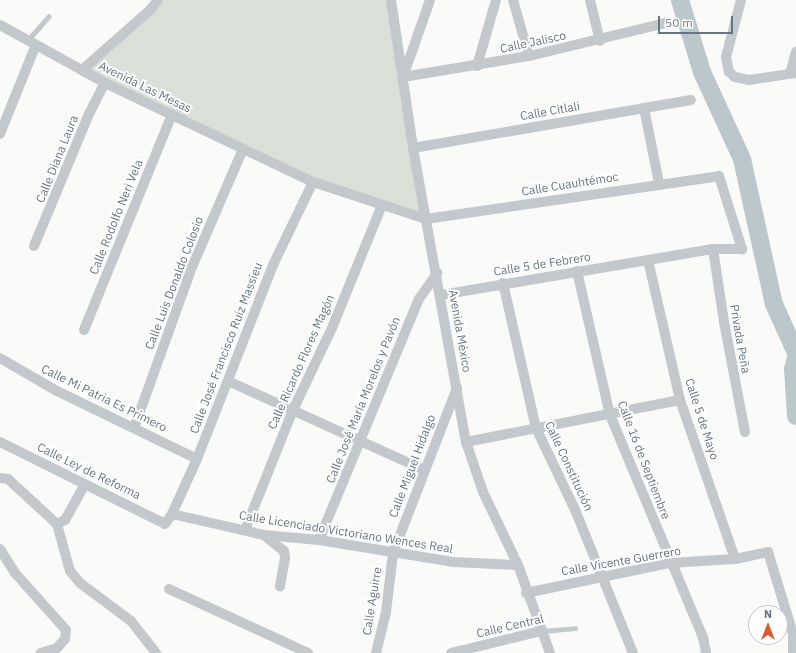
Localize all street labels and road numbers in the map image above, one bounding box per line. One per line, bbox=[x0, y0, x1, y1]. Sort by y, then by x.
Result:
street label: Calle Jalisco bbox=[499, 28, 567, 56]
street label: Avenida Las Mesas bbox=[96, 58, 194, 116]
street label: Calle Citlali bbox=[519, 99, 581, 123]
street label: Calle Diana Laura bbox=[33, 113, 81, 205]
street label: Calle Rodolfo Neri Vela bbox=[86, 157, 146, 277]
street label: Calle Cuauhtémoc bbox=[520, 169, 620, 199]
street label: Calle Luis Donaldo Colosio bbox=[142, 214, 206, 352]
street label: Calle 5 de Febrero bbox=[492, 249, 592, 279]
street label: Calle José Francisco Ruiz Massieu bbox=[187, 260, 265, 436]
street label: Avenida México bbox=[446, 288, 474, 374]
street label: Calle Ricardo Flores Magón bbox=[265, 292, 337, 432]
street label: Privada Peña bbox=[727, 303, 753, 375]
street label: Calle José María Morelos y Pavón bbox=[323, 315, 403, 485]
street label: Calle Mi Patria Es Primero bbox=[39, 361, 169, 435]
street label: Calle 5 de Mayo bbox=[682, 376, 722, 462]
street label: Calle 16 de Septiembre bbox=[615, 399, 673, 521]
street label: Calle Miguel Hidalgo bbox=[386, 412, 438, 520]
street label: Calle Constitución bbox=[542, 419, 596, 513]
street label: Calle Ley de Reforma bbox=[35, 440, 143, 502]
street label: Calle Licenciado Victoriano Wences Real bbox=[238, 508, 454, 556]
street label: Calle Vicente Guerrero bbox=[560, 543, 682, 579]
street label: Calle Aguirre bbox=[360, 566, 384, 636]
street label: Calle Central bbox=[475, 611, 545, 641]

